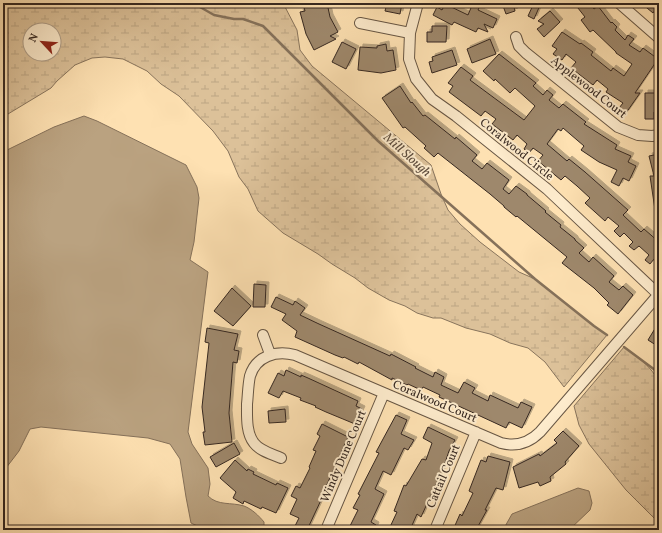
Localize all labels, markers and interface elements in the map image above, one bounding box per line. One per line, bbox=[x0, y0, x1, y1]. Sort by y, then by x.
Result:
north arrow bbox=[22, 22, 62, 62]
text: N bbox=[26, 31, 43, 45]
street label: Applewood Court bbox=[547, 53, 630, 122]
street label: Coralwood Circle bbox=[476, 115, 557, 185]
water label: Mill Slough bbox=[378, 129, 435, 182]
street label: Coralwood Court bbox=[390, 377, 479, 427]
street label: Windy Dune Court bbox=[317, 408, 371, 505]
street label: Cattail Court bbox=[423, 442, 465, 511]

